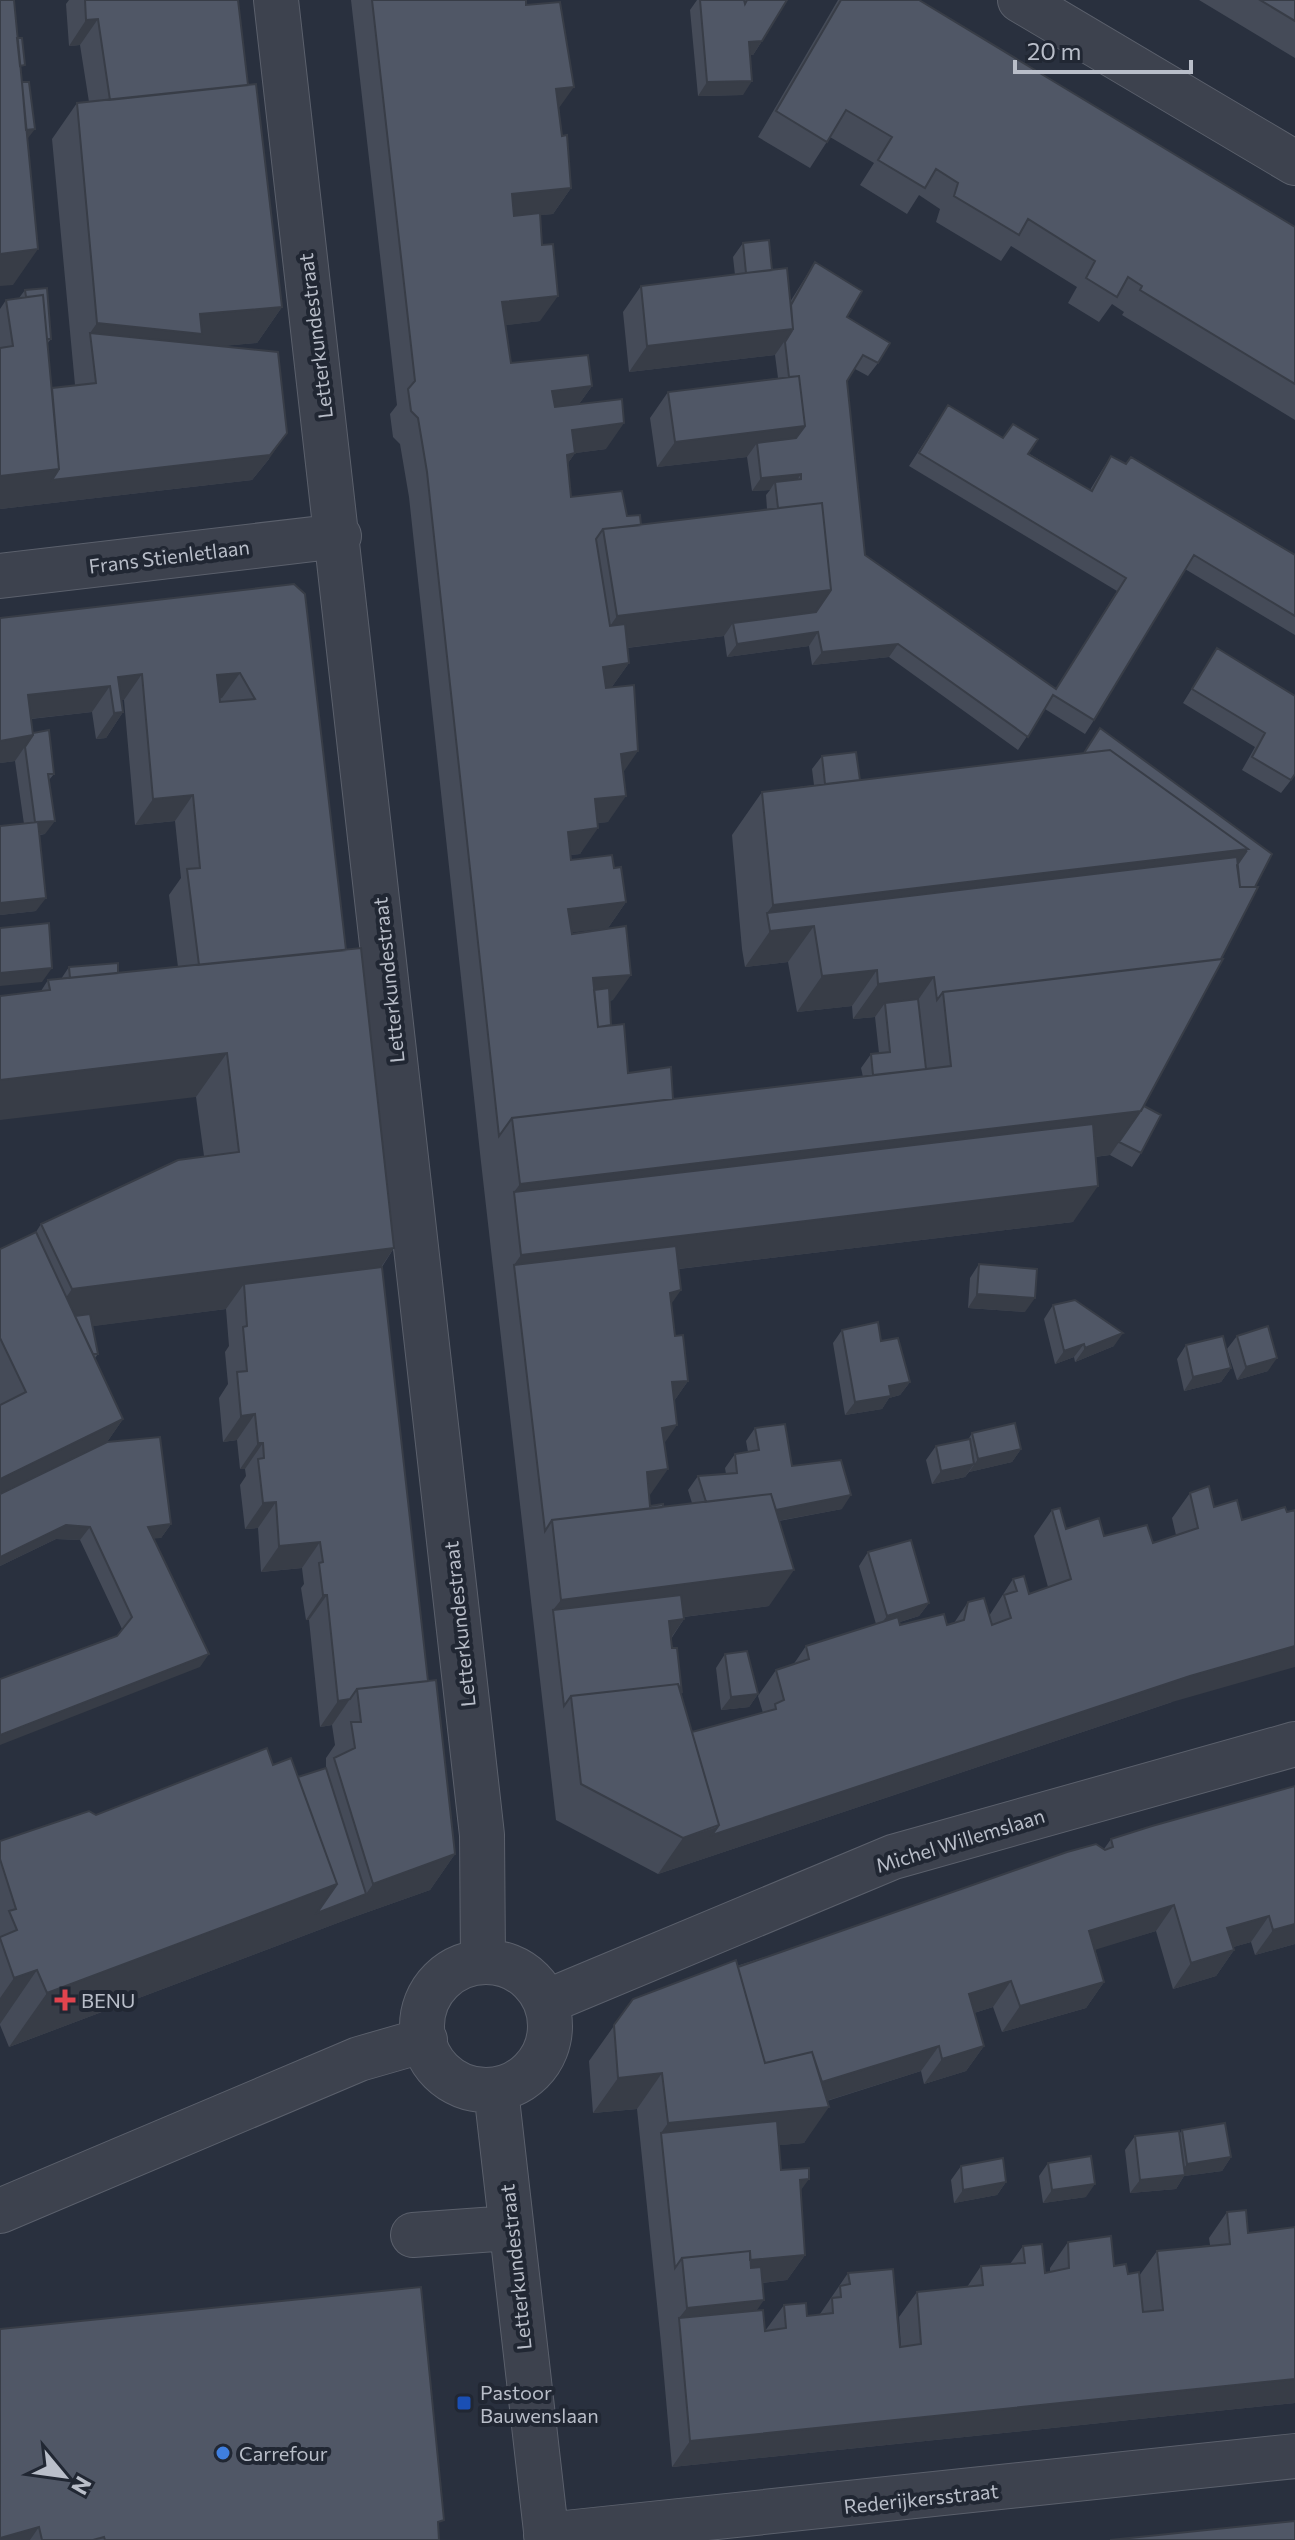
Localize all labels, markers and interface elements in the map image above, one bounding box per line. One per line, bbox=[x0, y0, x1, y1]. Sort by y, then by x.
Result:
scale bar bbox=[1015, 24, 1191, 74]
text: 20 m bbox=[1027, 36, 1081, 65]
street label: Letterkundestraat bbox=[293, 252, 337, 420]
street label: Frans Stienletlaan bbox=[87, 534, 251, 578]
street label: Letterkundestraat bbox=[367, 896, 409, 1064]
street label: Letterkundestraat bbox=[438, 1540, 480, 1708]
street label: Michel Willemslaan bbox=[873, 1803, 1047, 1877]
place label: BENU bbox=[81, 1988, 135, 2012]
marker: BENU bbox=[56, 1991, 74, 2009]
street label: Letterkundestraat bbox=[494, 2183, 536, 2351]
place label: Pastoor Bauwenslaan bbox=[480, 2380, 599, 2427]
marker: Pastoor Bauwenslaan bbox=[455, 2394, 473, 2412]
north arrow bbox=[24, 2436, 104, 2516]
place label: Carrefour bbox=[239, 2441, 328, 2465]
marker: Carrefour bbox=[214, 2444, 232, 2462]
text: N bbox=[66, 2472, 98, 2500]
street label: Rederijkersstraat bbox=[842, 2478, 1000, 2518]

